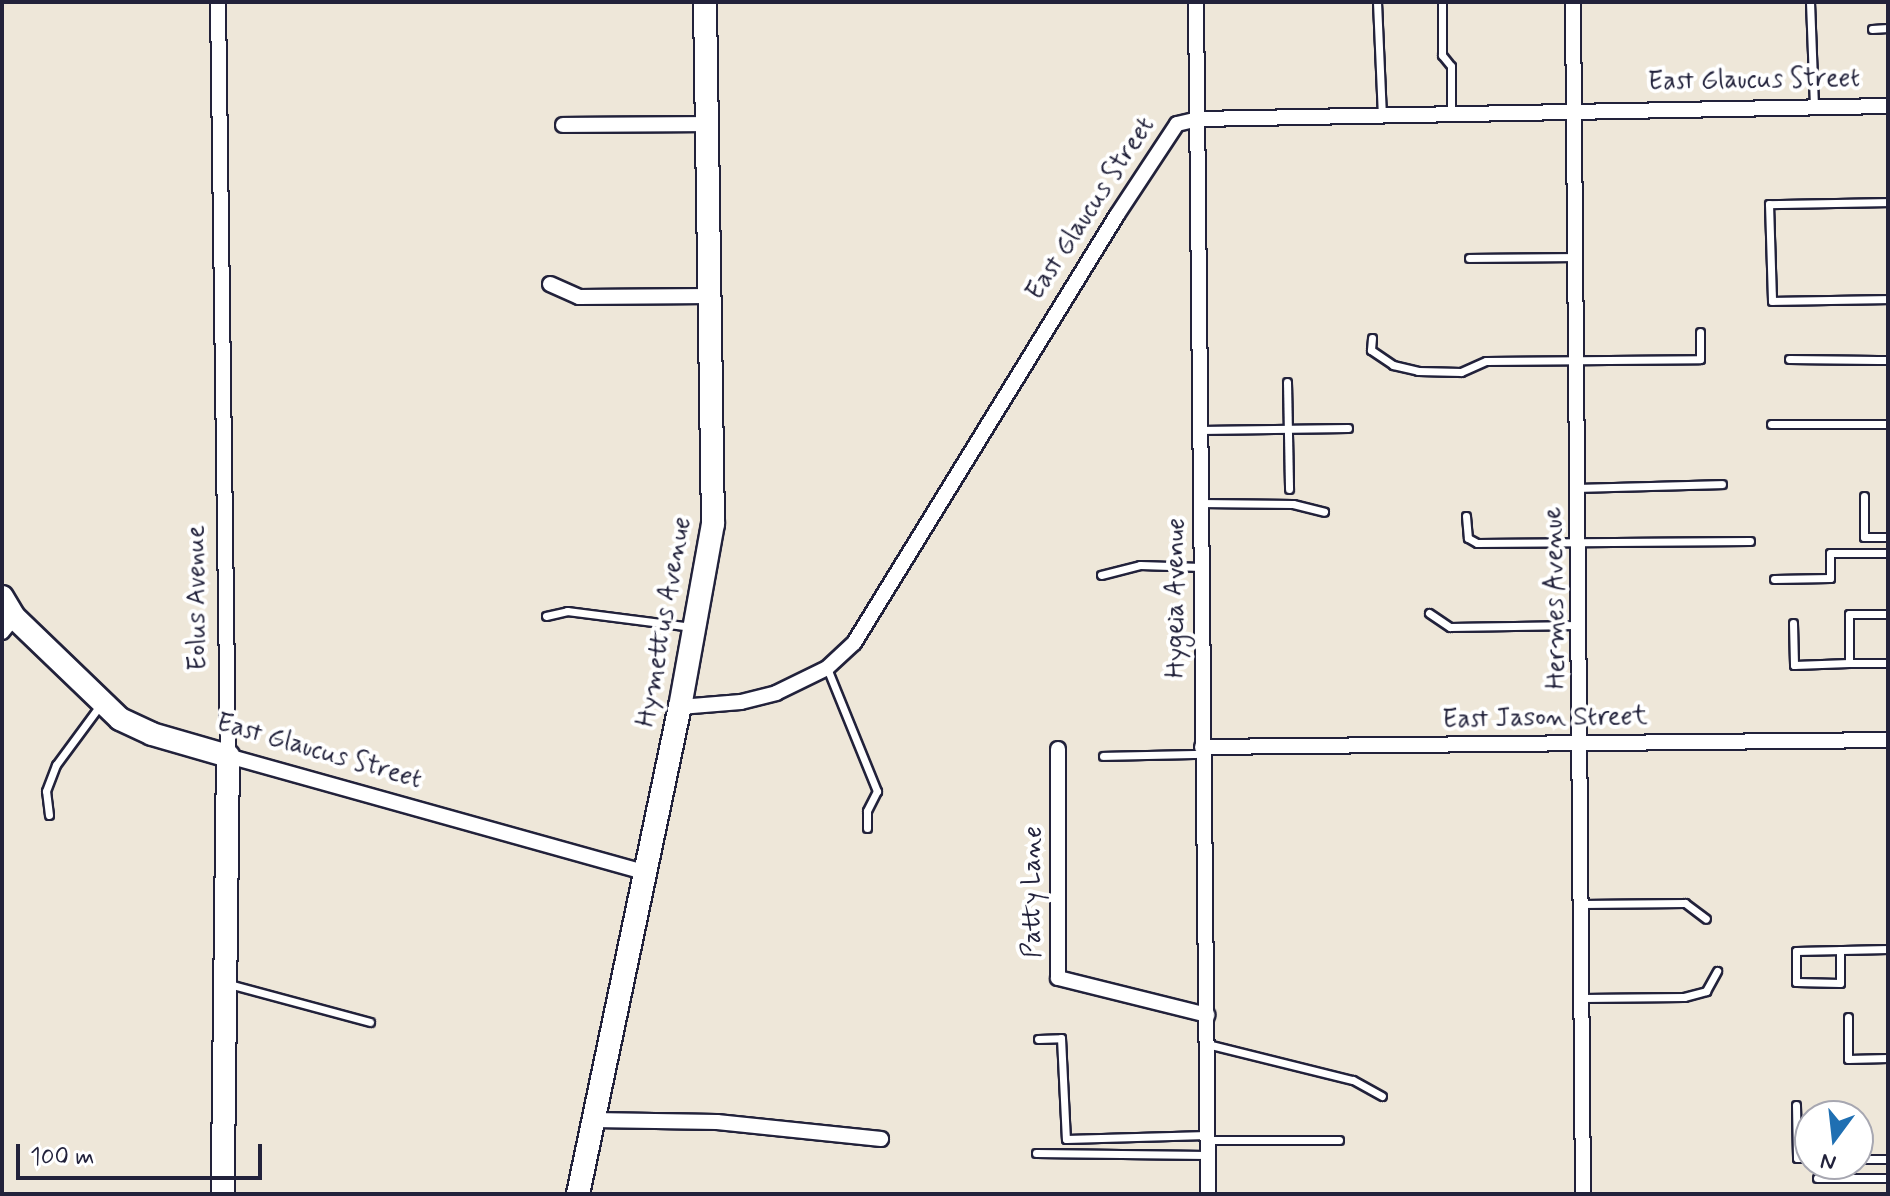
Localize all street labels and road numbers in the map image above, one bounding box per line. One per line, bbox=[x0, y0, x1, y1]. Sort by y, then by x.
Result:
street label: East Glaucus Street bbox=[1645, 64, 1863, 98]
street label: East Glaucus Street bbox=[1019, 110, 1163, 308]
street label: Hermes Avenue bbox=[1539, 508, 1573, 688]
street label: Hymettus Avenue bbox=[631, 516, 699, 728]
street label: Hygeia Avenue bbox=[1161, 516, 1193, 680]
street label: Eolus Avenue bbox=[181, 524, 215, 672]
street label: East Jason Street bbox=[1442, 702, 1648, 736]
street label: East Glaucus Street bbox=[211, 707, 427, 797]
street label: Patty Lane bbox=[1018, 828, 1050, 956]

